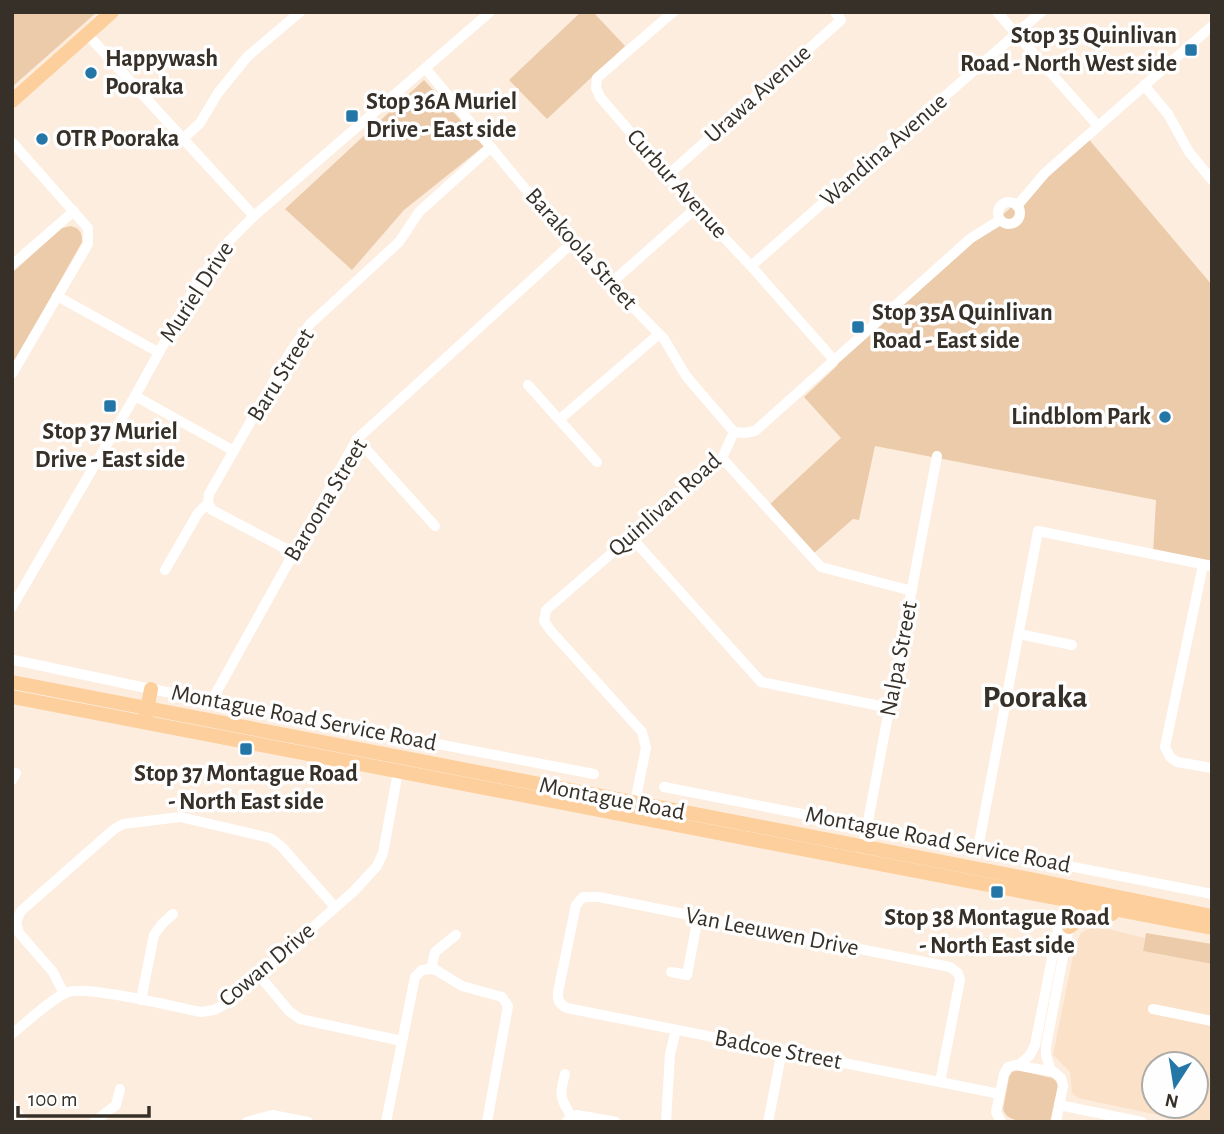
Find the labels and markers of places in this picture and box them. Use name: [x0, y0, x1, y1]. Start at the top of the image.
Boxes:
place label: Stop 35 Quinlivan Road - North West side: [960, 24, 1177, 76]
marker: Stop 35 Quinlivan Road - North West side: [1183, 42, 1199, 58]
place label: Happywash Pooraka: [105, 47, 218, 99]
marker: Happywash Pooraka: [83, 65, 99, 81]
place label: Stop 36A Muriel Drive - East side: [366, 90, 517, 142]
marker: Stop 36A Muriel Drive - East side: [344, 108, 360, 124]
place label: OTR Pooraka: [56, 127, 179, 151]
marker: OTR Pooraka: [34, 131, 50, 147]
place label: Stop 35A Quinlivan Road - East side: [872, 301, 1053, 353]
marker: Stop 35A Quinlivan Road - East side: [850, 319, 866, 335]
marker: Stop 37 Muriel Drive - East side: [102, 398, 118, 414]
place label: Lindblom Park: [1011, 405, 1151, 429]
marker: Lindblom Park: [1157, 409, 1173, 425]
place label: Stop 37 Muriel Drive - East side: [35, 420, 185, 472]
marker: Stop 37 Montague Road - North East side: [238, 741, 254, 757]
place label: Stop 37 Montague Road - North East side: [134, 762, 358, 814]
marker: Stop 38 Montague Road - North East side: [989, 884, 1005, 900]
place label: Stop 38 Montague Road - North East side: [884, 906, 1110, 958]

